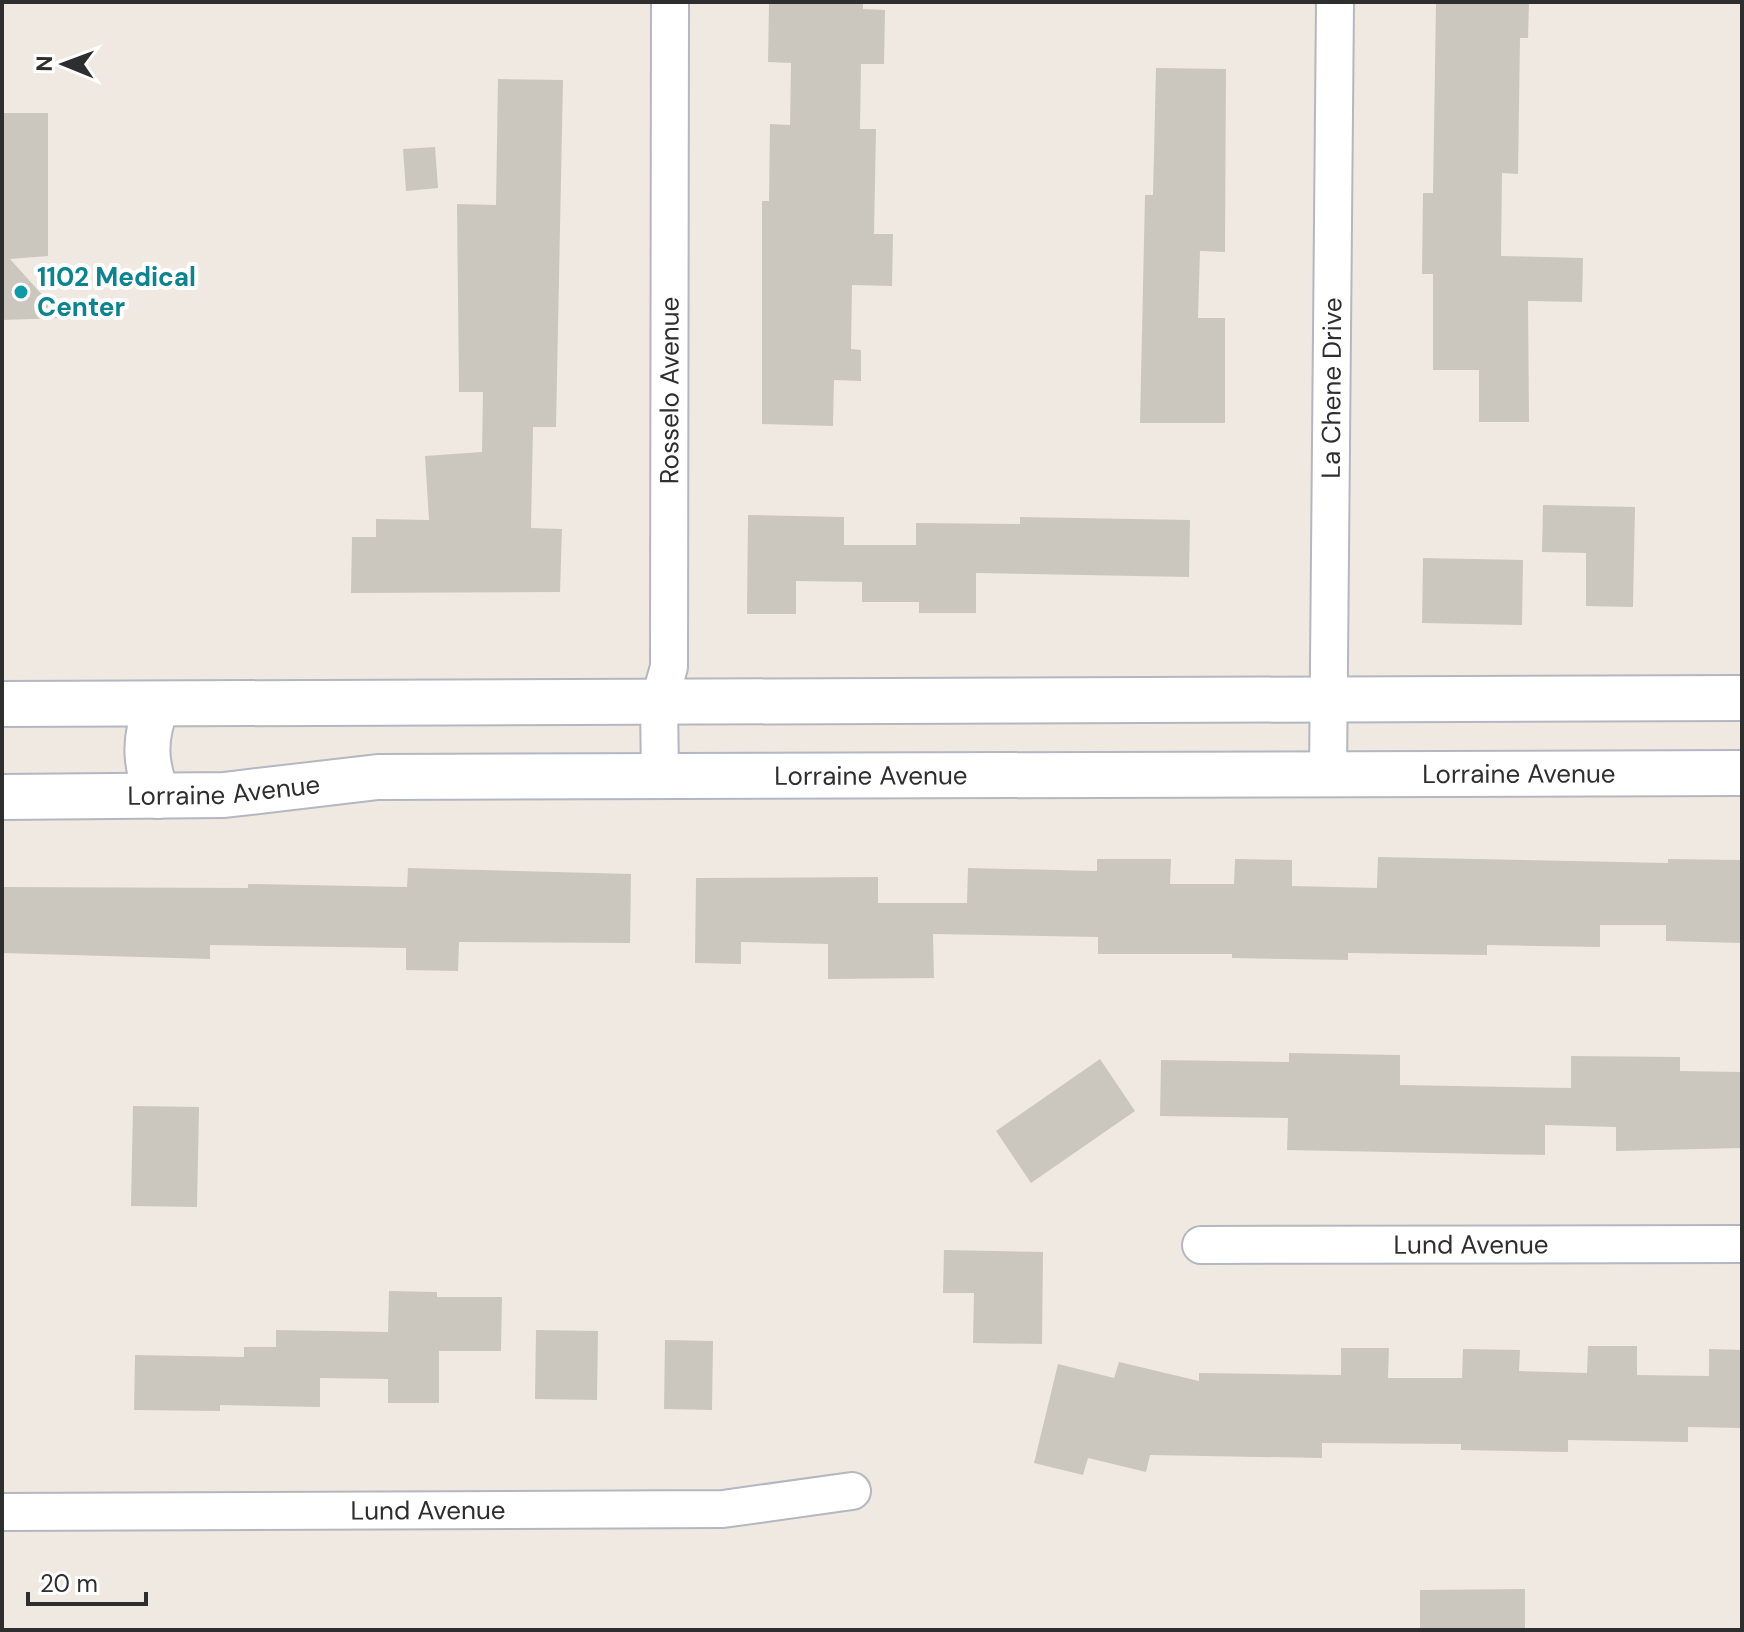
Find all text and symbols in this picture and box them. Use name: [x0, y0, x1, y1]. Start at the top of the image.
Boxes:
north arrow: [24, 24, 104, 104]
text: N: [30, 55, 59, 72]
place label: 1102 Medical Center: [37, 260, 196, 324]
marker: 1102 Medical Center: [12, 283, 30, 301]
street label: Rosselo Avenue: [652, 297, 687, 484]
street label: La Chene Drive: [1314, 297, 1349, 479]
street label: Lorraine Avenue: [1422, 756, 1616, 791]
street label: Lorraine Avenue: [774, 758, 968, 793]
street label: Lorraine Avenue: [127, 767, 322, 813]
street label: Lund Avenue: [1393, 1227, 1549, 1262]
street label: Lund Avenue: [350, 1493, 506, 1528]
scale bar: [28, 1556, 146, 1606]
text: 20 m: [40, 1568, 98, 1599]

